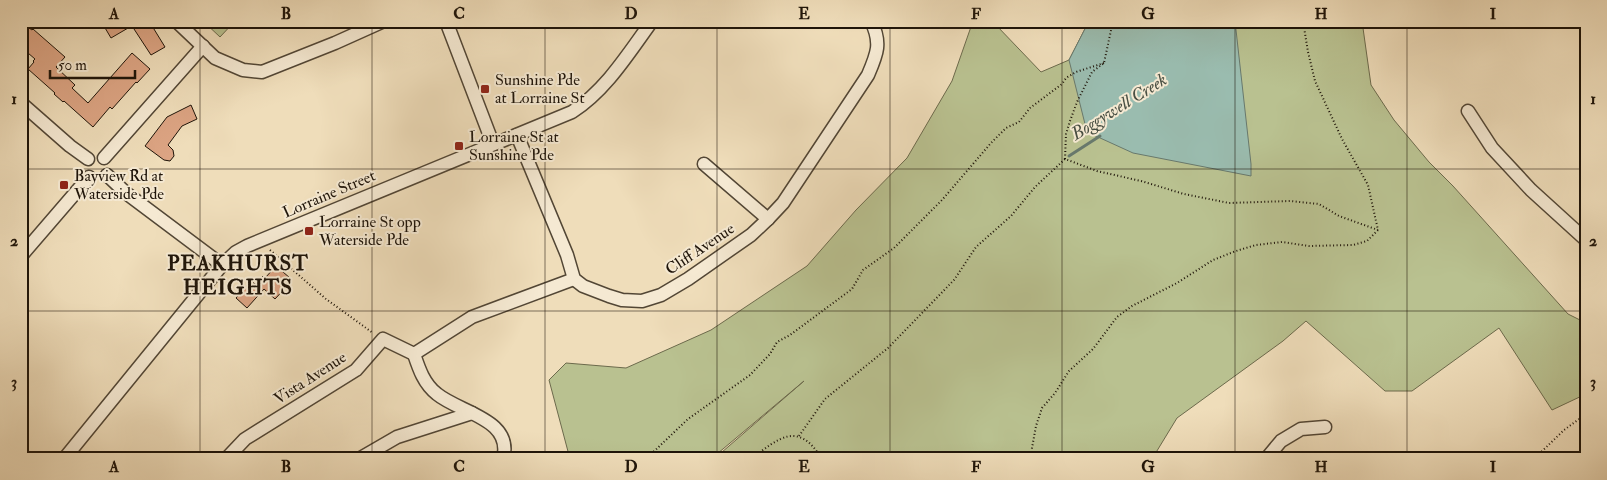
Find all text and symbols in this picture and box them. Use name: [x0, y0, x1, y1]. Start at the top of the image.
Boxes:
text: A: [108, 4, 120, 24]
text: B: [281, 4, 291, 24]
text: C: [453, 4, 465, 24]
text: D: [624, 4, 638, 24]
text: E: [798, 4, 810, 24]
text: F: [971, 4, 981, 24]
text: G: [1141, 4, 1155, 24]
text: H: [1314, 4, 1328, 24]
text: I: [1490, 4, 1497, 24]
scale bar: [50, 48, 135, 80]
text: 50 m: [58, 56, 87, 75]
water label: Boggywell Creek: [1066, 68, 1171, 146]
place label: Sunshine Pde at Lorraine St: [495, 70, 585, 108]
marker: Sunshine Pde at Lorraine St: [479, 83, 491, 95]
text: 1: [11, 89, 17, 109]
text: 1: [1590, 89, 1596, 109]
place label: Lorraine St at Sunshine Pde: [469, 127, 559, 165]
marker: Lorraine St at Sunshine Pde: [453, 140, 465, 152]
street label: Lorraine Street: [280, 165, 378, 223]
place label: Bayview Rd at Waterside Pde: [73, 166, 164, 204]
marker: Bayview Rd at Waterside Pde: [58, 179, 70, 191]
place label: Lorraine St opp Waterside Pde: [318, 212, 421, 250]
street label: Cliff Avenue: [662, 218, 739, 279]
marker: Lorraine St opp Waterside Pde: [303, 225, 315, 237]
text: 2: [10, 231, 18, 251]
text: 2: [1589, 231, 1597, 251]
district label: PEAKHURST HEIGHTS: [167, 250, 309, 301]
street label: Vista Avenue: [270, 347, 350, 409]
text: 3: [11, 372, 17, 392]
text: 3: [1590, 372, 1596, 392]
text: A: [108, 457, 120, 477]
text: B: [281, 457, 291, 477]
text: C: [453, 457, 465, 477]
text: D: [624, 457, 638, 477]
text: E: [798, 457, 810, 477]
text: F: [971, 457, 981, 477]
text: G: [1141, 457, 1155, 477]
text: H: [1314, 457, 1328, 477]
text: I: [1490, 457, 1497, 477]

